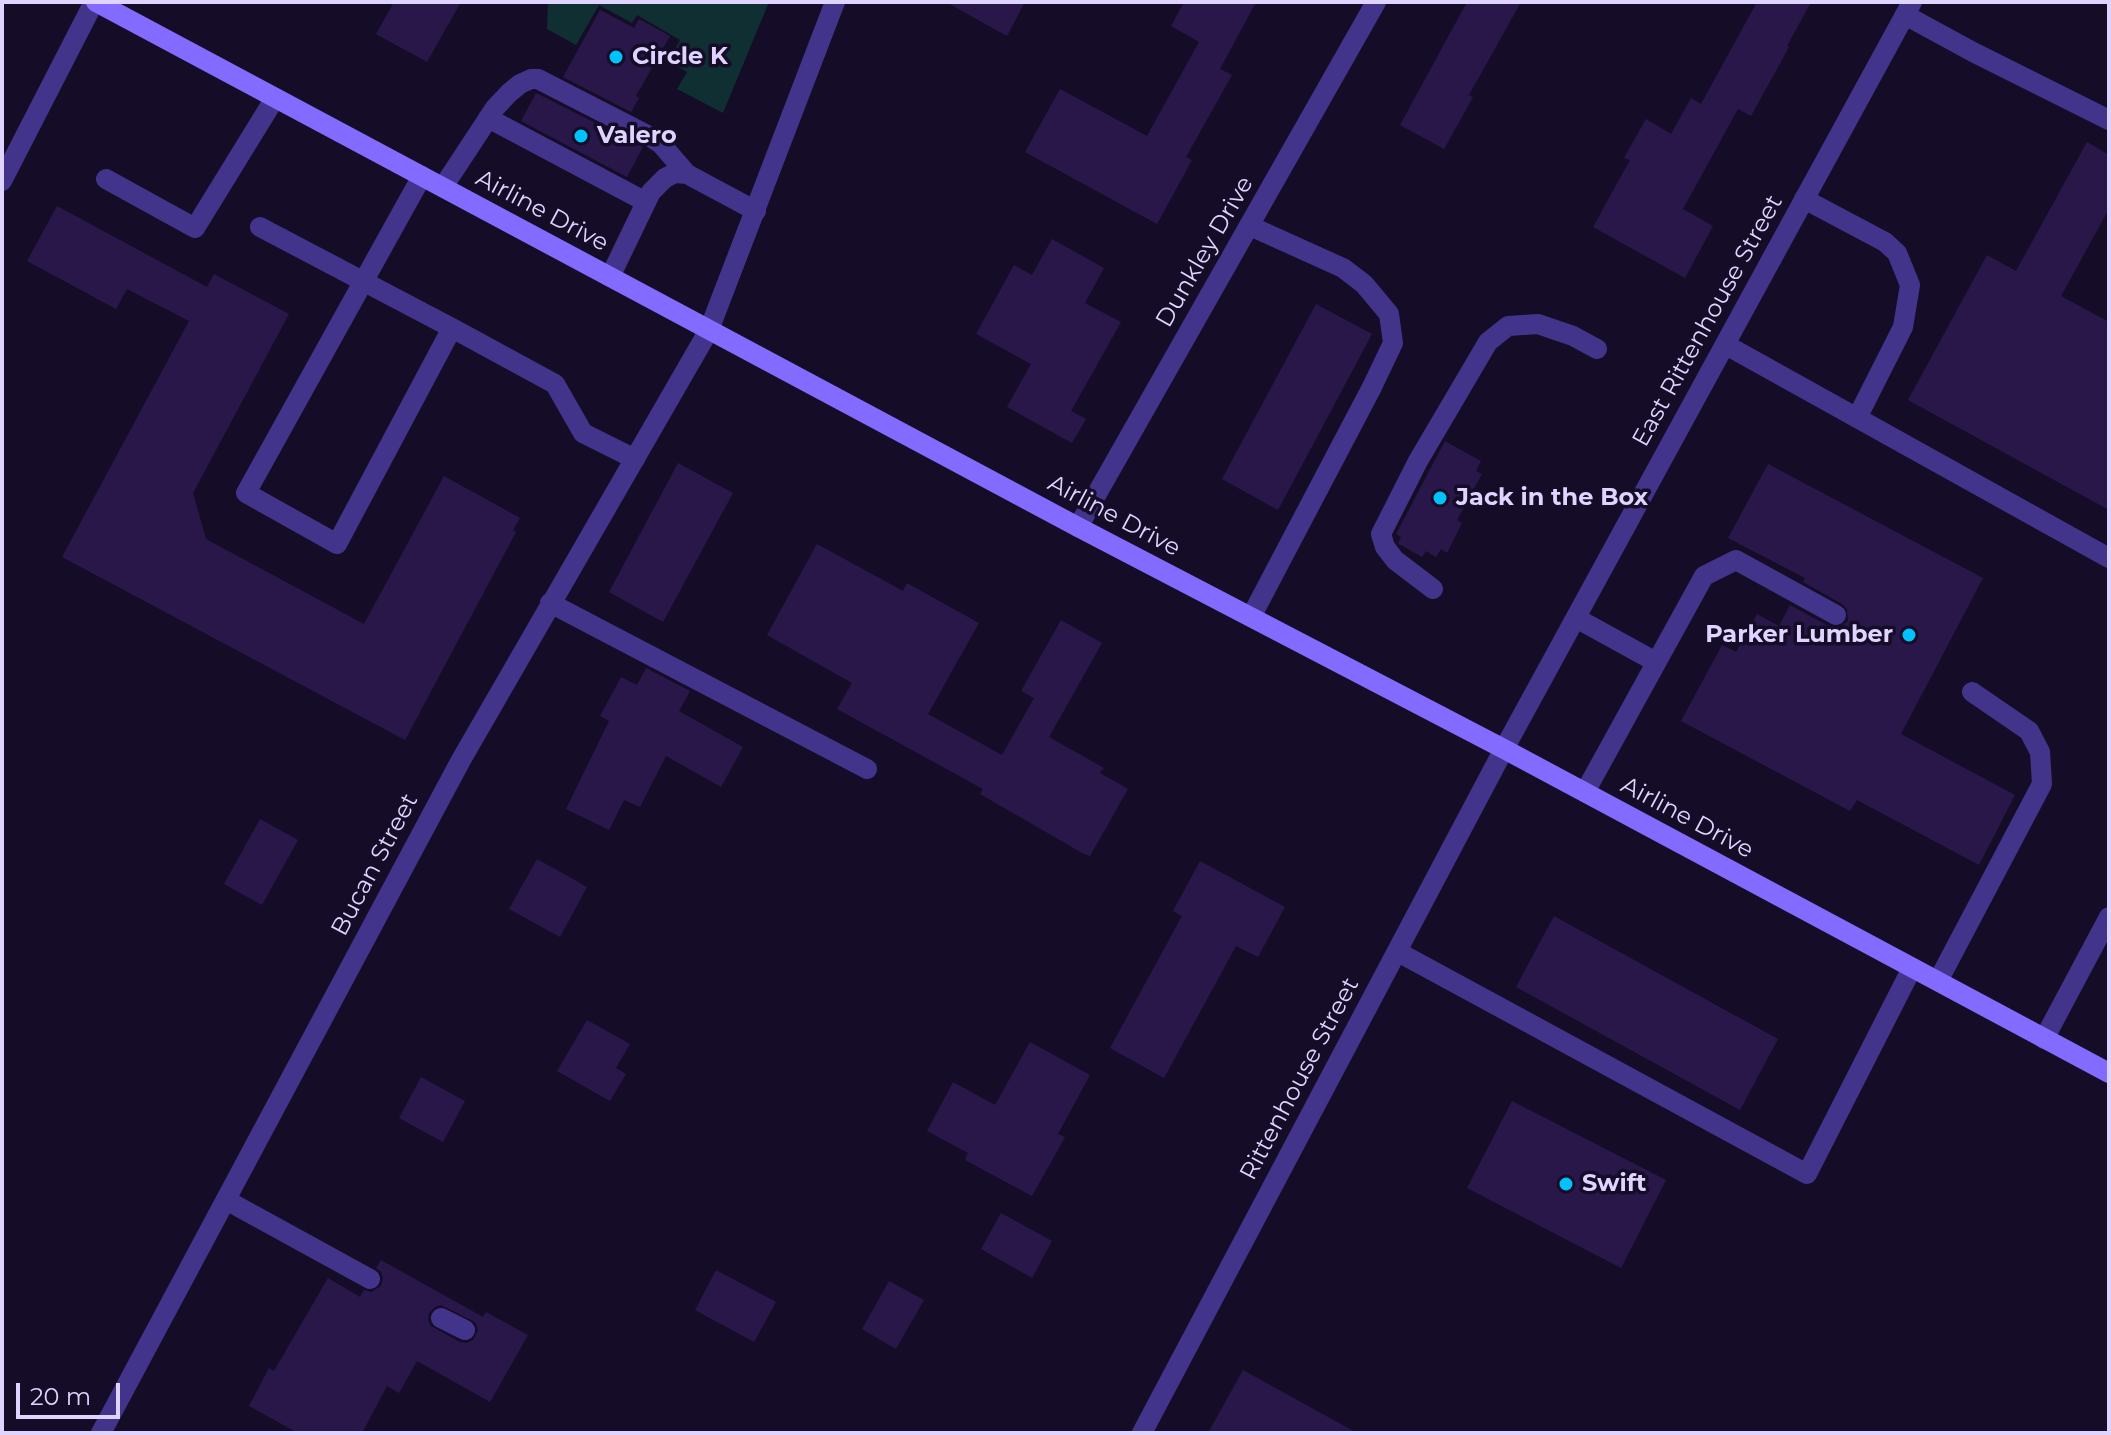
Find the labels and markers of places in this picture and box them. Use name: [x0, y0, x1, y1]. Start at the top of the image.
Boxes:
place label: Circle K: [632, 43, 728, 71]
marker: Circle K: [607, 48, 625, 66]
place label: Valero: [597, 122, 677, 150]
marker: Valero: [572, 127, 590, 145]
place label: Jack in the Box: [1456, 484, 1648, 512]
marker: Jack in the Box: [1431, 489, 1449, 507]
place label: Parker Lumber: [1705, 621, 1893, 649]
marker: Parker Lumber: [1900, 626, 1918, 644]
place label: Swift: [1582, 1170, 1647, 1198]
marker: Swift: [1557, 1175, 1575, 1193]

